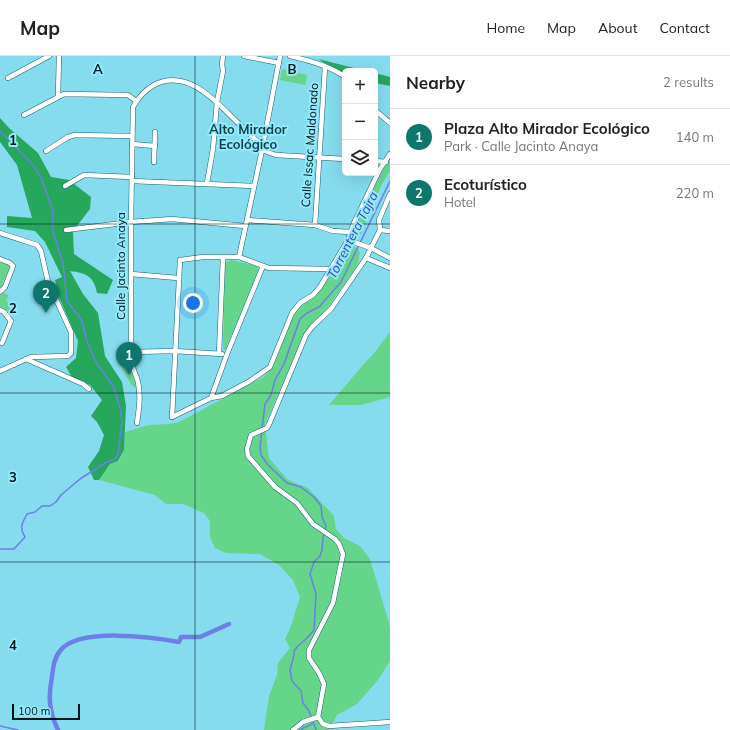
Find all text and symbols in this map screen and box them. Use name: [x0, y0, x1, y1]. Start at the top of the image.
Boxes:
text: Map: [20, 16, 60, 40]
text: Home: [486, 19, 525, 37]
text: Map: [547, 19, 576, 37]
text: About: [598, 19, 638, 37]
text: Contact: [660, 19, 710, 37]
text: A: [93, 61, 103, 77]
text: B: [288, 61, 297, 77]
map controls: [342, 68, 378, 176]
button: +: [342, 68, 378, 104]
text: Nearby: [406, 72, 465, 93]
text: 2 results: [663, 74, 714, 90]
street label: Calle Issac Maldonado: [298, 82, 321, 208]
button: −: [342, 104, 378, 140]
text: Plaza Alto Mirador Ecológico: [444, 119, 650, 138]
district label: Alto Mirador Ecológico: [209, 121, 288, 152]
text: 1: [415, 129, 423, 145]
text: 140 m: [676, 129, 714, 145]
text: 1: [9, 132, 17, 148]
text: Park · Calle Jacinto Anaya: [444, 138, 598, 154]
button: layers: [342, 140, 378, 176]
text: Ecoturístico: [444, 175, 527, 194]
text: 2: [415, 185, 423, 201]
text: 220 m: [676, 185, 714, 201]
water label: Torrentera Tajra: [323, 188, 381, 281]
text: Hotel: [444, 194, 476, 210]
street label: Calle Jacinto Anaya: [113, 212, 128, 320]
pin: 2: [33, 280, 59, 313]
your location: [183, 293, 203, 313]
text: 2: [9, 300, 17, 316]
pin: 1: [116, 342, 142, 375]
text: 3: [9, 469, 17, 485]
text: 4: [9, 637, 17, 653]
scale bar: [12, 702, 80, 721]
text: 100 m: [18, 704, 50, 718]

